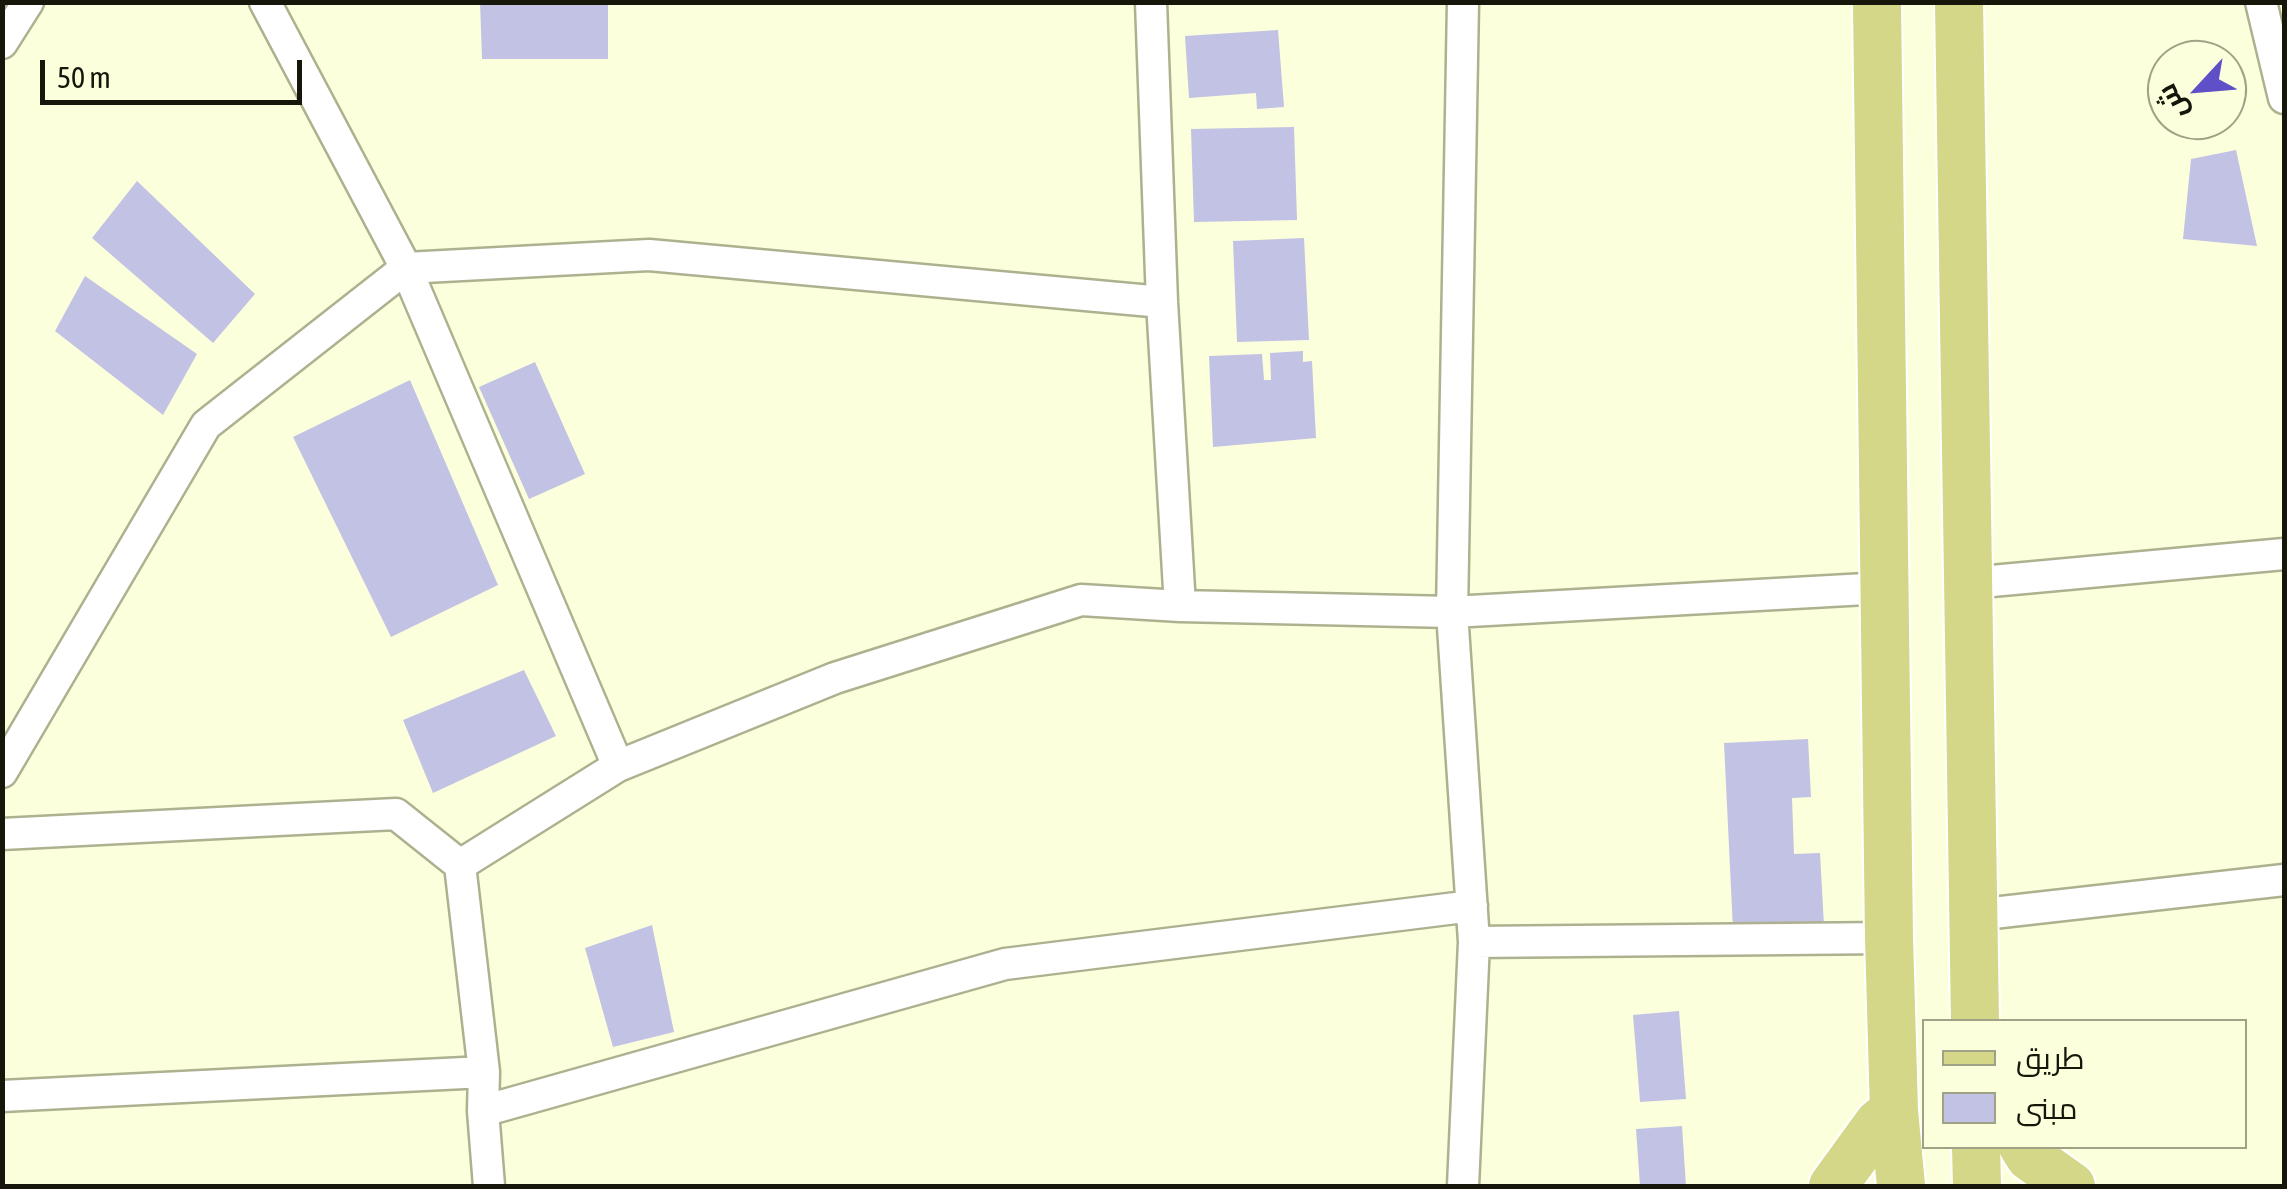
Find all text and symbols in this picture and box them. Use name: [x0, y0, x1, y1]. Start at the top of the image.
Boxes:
scale bar: [45, 40, 308, 102]
north arrow: [2147, 40, 2247, 140]
text: 50 m: [57, 60, 111, 94]
text: ش: [2150, 79, 2194, 125]
legend: [1922, 1019, 2247, 1149]
text: طريق: [2016, 1041, 2085, 1075]
text: مبنى: [2016, 1091, 2077, 1125]

